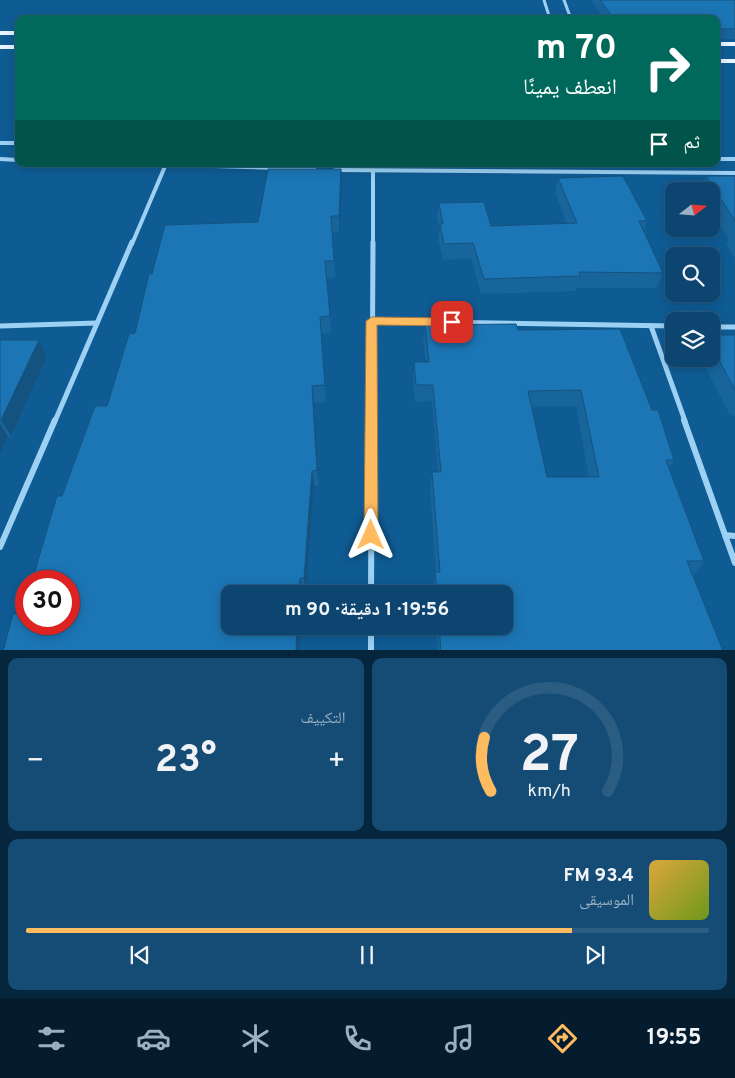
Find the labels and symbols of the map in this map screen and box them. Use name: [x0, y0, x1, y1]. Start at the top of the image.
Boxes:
north arrow: [665, 182, 720, 238]
pin: [431, 301, 473, 343]
position arrow: [344, 508, 396, 560]
speed limit sign: 30: [15, 570, 80, 635]

